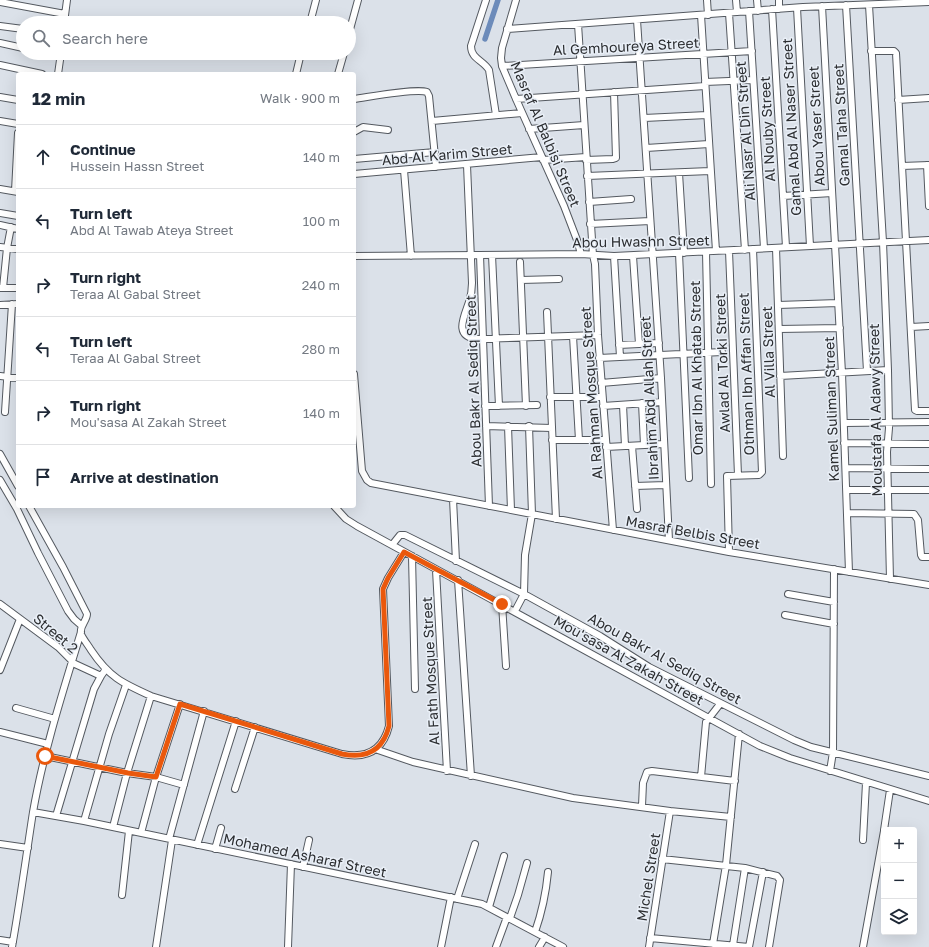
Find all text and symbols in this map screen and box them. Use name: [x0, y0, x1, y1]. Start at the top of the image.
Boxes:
search box: [16, 16, 356, 60]
icon: search: [30, 27, 52, 49]
text: Search here: [62, 29, 148, 47]
street label: Al Gemhoureya Street: [552, 34, 700, 58]
street label: Gamal Abd Al Naser Street: [778, 38, 804, 216]
street label: Masraf Al Balbisi Street: [508, 59, 584, 209]
street label: Ali Nasr Al Din Street: [732, 61, 758, 201]
street label: Gamal Taha Street: [829, 63, 853, 187]
street label: Abou Yaser Street: [804, 66, 828, 186]
street label: Al Nouby Street: [756, 76, 778, 182]
text: 12 min: [32, 88, 85, 109]
text: Walk · 900 m: [260, 90, 340, 106]
text: Continue: [70, 140, 136, 158]
street label: Abd Al Karim Street: [381, 140, 513, 168]
icon: ahead: [32, 146, 54, 168]
text: 140 m: [303, 149, 340, 165]
text: Hussein Hassn Street: [70, 158, 205, 174]
text: Turn left: [70, 204, 132, 222]
icon: left: [32, 210, 54, 232]
text: 100 m: [303, 213, 340, 229]
text: Abd Al Tawab Ateya Street: [70, 222, 233, 238]
street label: Abou Hwashn Street: [572, 231, 710, 251]
text: Turn right: [70, 268, 141, 286]
icon: right: [32, 274, 54, 296]
text: 240 m: [302, 277, 340, 293]
street label: Omar Ibn Al Khatab Street: [686, 280, 706, 456]
text: Teraa Al Gabal Street: [70, 286, 201, 302]
street label: Othman Ibn Affan Street: [735, 292, 757, 456]
street label: Awlad Al Torki Street: [711, 293, 733, 433]
street label: Abou Bakr Al Sediq Street: [461, 294, 485, 468]
street label: Al Rahman Mosque Street: [576, 306, 606, 480]
street label: Al Villa Street: [758, 306, 778, 398]
street label: Ibrahim Abd Allah Street: [636, 316, 662, 480]
street label: Moustafa Al Adawy Street: [865, 323, 885, 497]
text: Turn left: [70, 332, 132, 350]
street label: Kamel Suliman Street: [820, 336, 842, 482]
icon: left: [32, 338, 54, 360]
text: 280 m: [302, 341, 340, 357]
text: Teraa Al Gabal Street: [70, 350, 201, 366]
text: Turn right: [70, 396, 141, 414]
icon: right: [32, 402, 54, 424]
text: 140 m: [303, 405, 340, 421]
text: Mou'sasa Al Zakah Street: [70, 414, 227, 430]
icon: arrive: [32, 466, 54, 488]
text: Arrive at destination: [70, 468, 219, 486]
street label: Masraf Belbis Street: [625, 512, 761, 552]
route end: [493, 595, 511, 613]
street label: Al Fath Mosque Street: [418, 596, 442, 746]
street label: Street 2: [30, 609, 82, 657]
street label: Abou Bakr Al Sediq Street: [585, 609, 745, 707]
street label: Mou'sasa Al Zakah Street: [551, 612, 707, 708]
route start: [36, 747, 54, 765]
map controls: [881, 827, 917, 935]
button: +: [881, 827, 917, 863]
street label: Mohamed Asharaf Street: [222, 829, 388, 881]
street label: Michel Street: [633, 831, 663, 923]
button: −: [881, 863, 917, 899]
button: layers: [881, 899, 917, 935]

